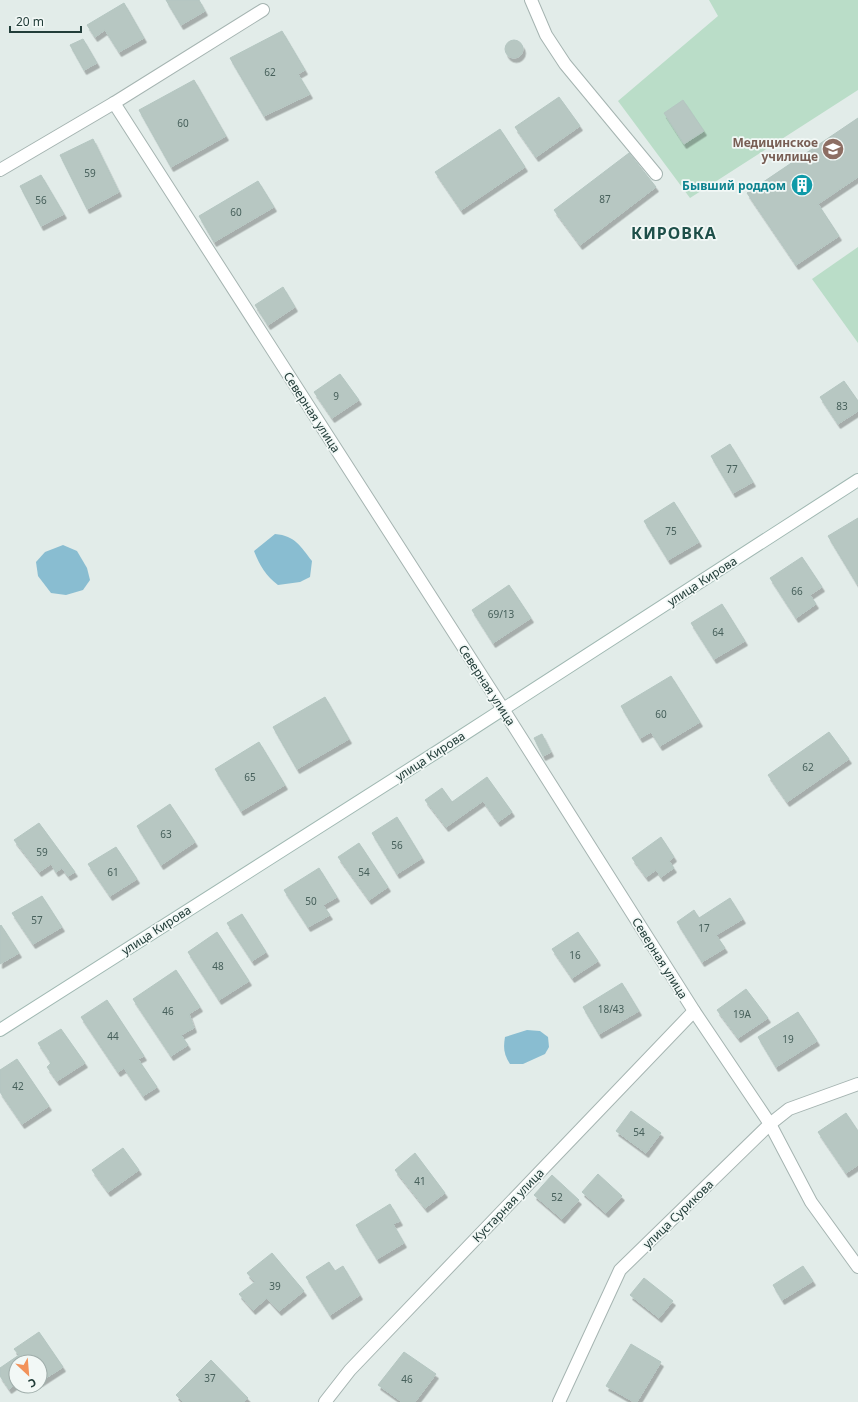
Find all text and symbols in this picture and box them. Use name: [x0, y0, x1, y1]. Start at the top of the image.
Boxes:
scale bar: [10, 8, 81, 34]
text: 20 m: [16, 13, 44, 30]
house number: 62: [264, 65, 276, 79]
house number: 60: [177, 116, 189, 130]
place label: Медицинское училище: [732, 134, 818, 165]
school or university icon: Медицинское училище: [820, 136, 846, 162]
house number: 59: [84, 166, 96, 180]
building icon: Бывший роддом: [789, 172, 815, 198]
place label: Бывший роддом: [682, 177, 786, 194]
house number: 87: [599, 192, 611, 206]
house number: 56: [35, 193, 47, 207]
house number: 60: [230, 205, 242, 219]
district label: КИРОВКА: [631, 222, 717, 244]
street label: Северная улица: [280, 368, 344, 456]
house number: 9: [333, 389, 339, 403]
house number: 83: [836, 399, 848, 413]
house number: 77: [726, 462, 738, 476]
house number: 75: [665, 524, 677, 538]
street label: улица Кирова: [664, 552, 740, 610]
house number: 66: [791, 584, 803, 598]
house number: 69/13: [488, 607, 515, 621]
house number: 64: [712, 625, 724, 639]
street label: Северная улица: [455, 641, 519, 729]
house number: 60: [655, 707, 667, 721]
street label: улица Кирова: [392, 727, 468, 785]
house number: 62: [802, 760, 814, 774]
house number: 65: [244, 770, 256, 784]
house number: 63: [160, 827, 172, 841]
house number: 56: [391, 838, 403, 852]
house number: 59: [36, 845, 48, 859]
house number: 61: [107, 865, 119, 879]
house number: 54: [358, 865, 370, 879]
house number: 50: [305, 894, 317, 908]
street label: улица Кирова: [118, 901, 194, 959]
house number: 57: [31, 913, 43, 927]
street label: Северная улица: [628, 914, 692, 1002]
house number: 17: [698, 921, 710, 935]
house number: 16: [569, 948, 581, 962]
house number: 48: [212, 959, 224, 973]
house number: 18/43: [598, 1002, 625, 1016]
house number: 46: [162, 1004, 174, 1018]
house number: 19А: [733, 1007, 752, 1021]
house number: 44: [107, 1029, 119, 1043]
house number: 19: [782, 1032, 794, 1046]
house number: 42: [12, 1079, 24, 1093]
house number: 54: [633, 1125, 645, 1139]
street label: Кустарная улица: [468, 1164, 548, 1246]
house number: 41: [414, 1174, 426, 1188]
street label: улица Сурикова: [639, 1176, 717, 1252]
house number: 52: [551, 1190, 563, 1204]
house number: 39: [269, 1279, 281, 1293]
north arrow: [8, 1354, 48, 1394]
house number: 37: [204, 1371, 216, 1385]
house number: 46: [401, 1372, 413, 1386]
text: С: [26, 1375, 39, 1392]

